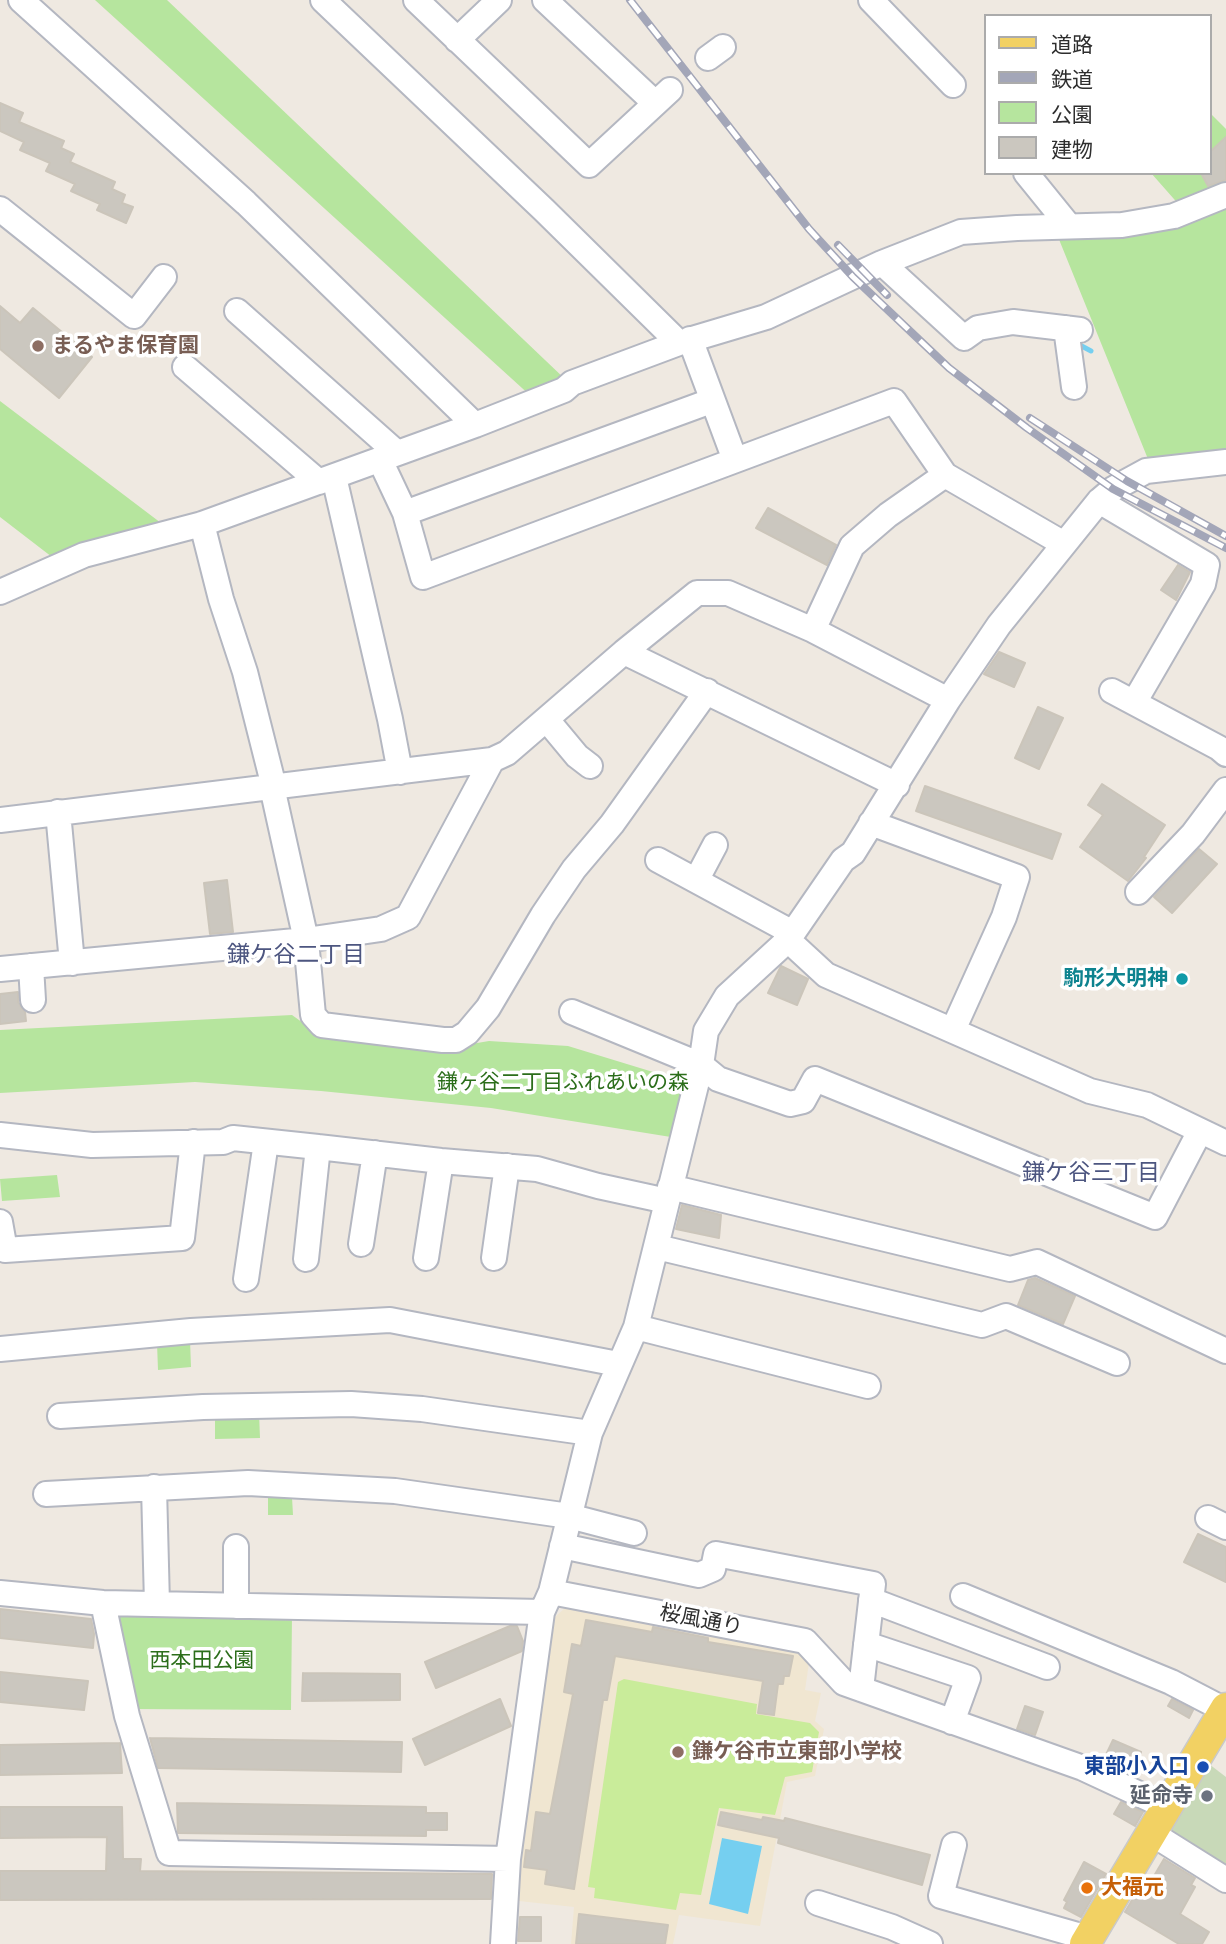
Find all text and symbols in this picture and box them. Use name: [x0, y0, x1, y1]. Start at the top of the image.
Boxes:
legend: [984, 14, 1212, 175]
text: 道路: [1051, 33, 1093, 58]
text: 鉄道: [1051, 68, 1093, 93]
text: 公園: [1051, 103, 1093, 128]
text: 建物: [1051, 138, 1093, 163]
place label: まるやま保育園: [52, 333, 199, 359]
marker: まるやま保育園: [30, 338, 46, 354]
district label: 鎌ケ谷二丁目: [227, 942, 365, 970]
place label: 駒形大明神: [1063, 966, 1168, 992]
marker: 駒形大明神: [1174, 971, 1190, 987]
park label: 鎌ヶ谷二丁目ふれあいの森: [437, 1070, 689, 1096]
district label: 鎌ケ谷三丁目: [1022, 1160, 1160, 1188]
street label: 桜風通り: [657, 1601, 745, 1641]
park label: 西本田公園: [150, 1648, 254, 1674]
place label: 鎌ケ谷市立東部小学校: [692, 1739, 902, 1765]
marker: 鎌ケ谷市立東部小学校: [670, 1744, 686, 1760]
place label: 東部小入口: [1084, 1754, 1189, 1780]
marker: 東部小入口: [1195, 1759, 1211, 1775]
place label: 延命寺: [1130, 1783, 1193, 1809]
marker: 延命寺: [1199, 1788, 1215, 1804]
place label: 大福元: [1101, 1875, 1164, 1901]
marker: 大福元: [1079, 1880, 1095, 1896]

